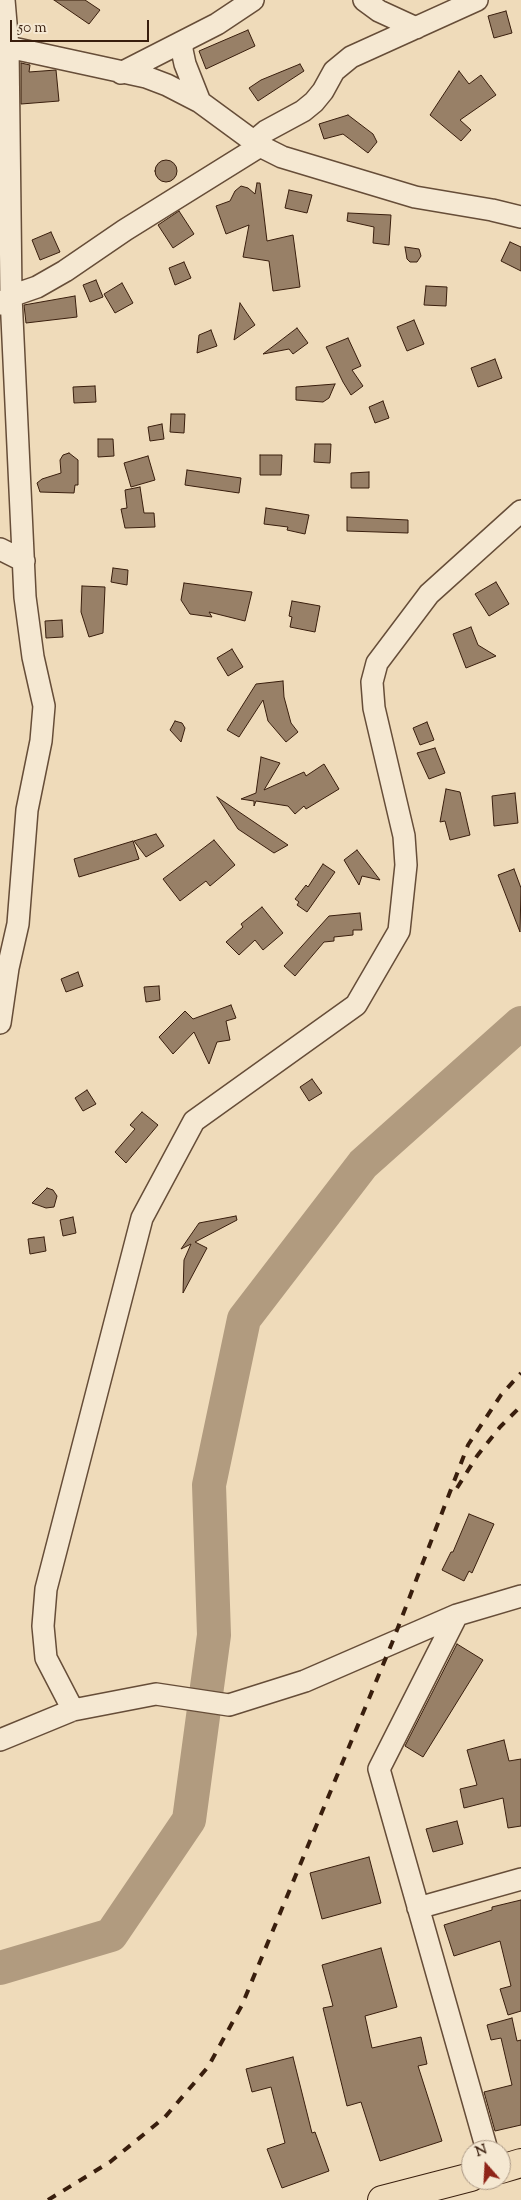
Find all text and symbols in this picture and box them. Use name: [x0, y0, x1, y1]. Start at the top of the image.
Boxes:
scale bar: [12, 10, 151, 42]
text: 50 m: [18, 18, 47, 39]
north arrow: [461, 2140, 511, 2190]
text: N: [473, 2140, 490, 2163]

